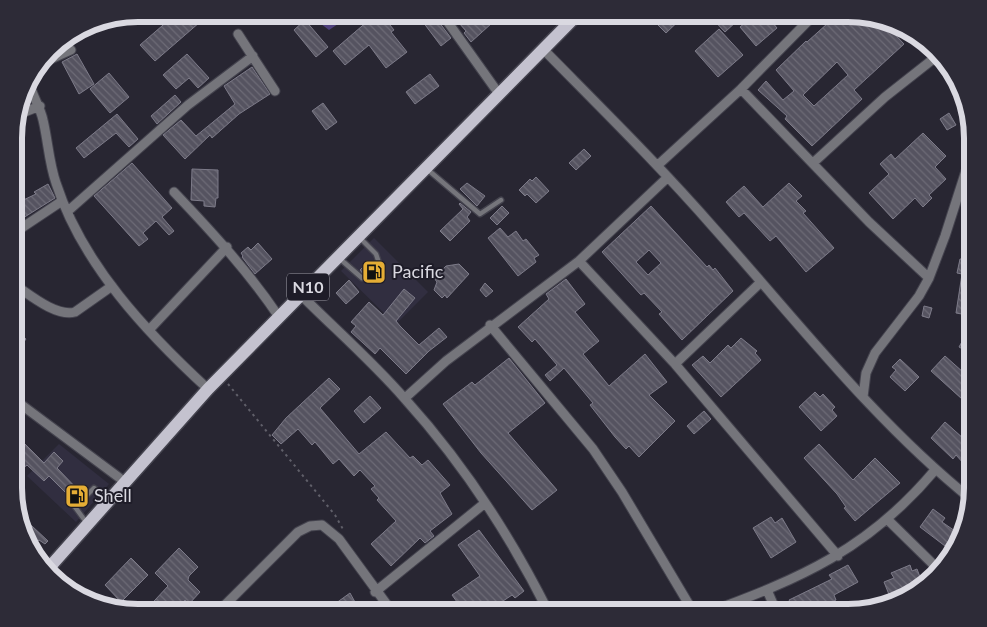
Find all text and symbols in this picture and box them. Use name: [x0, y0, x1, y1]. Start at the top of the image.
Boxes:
fuel station icon: Pacific: [361, 259, 387, 285]
place label: Pacific: [392, 260, 444, 282]
road number: N10: [287, 274, 329, 300]
fuel station icon: Shell: [64, 483, 90, 509]
place label: Shell: [94, 484, 132, 506]

